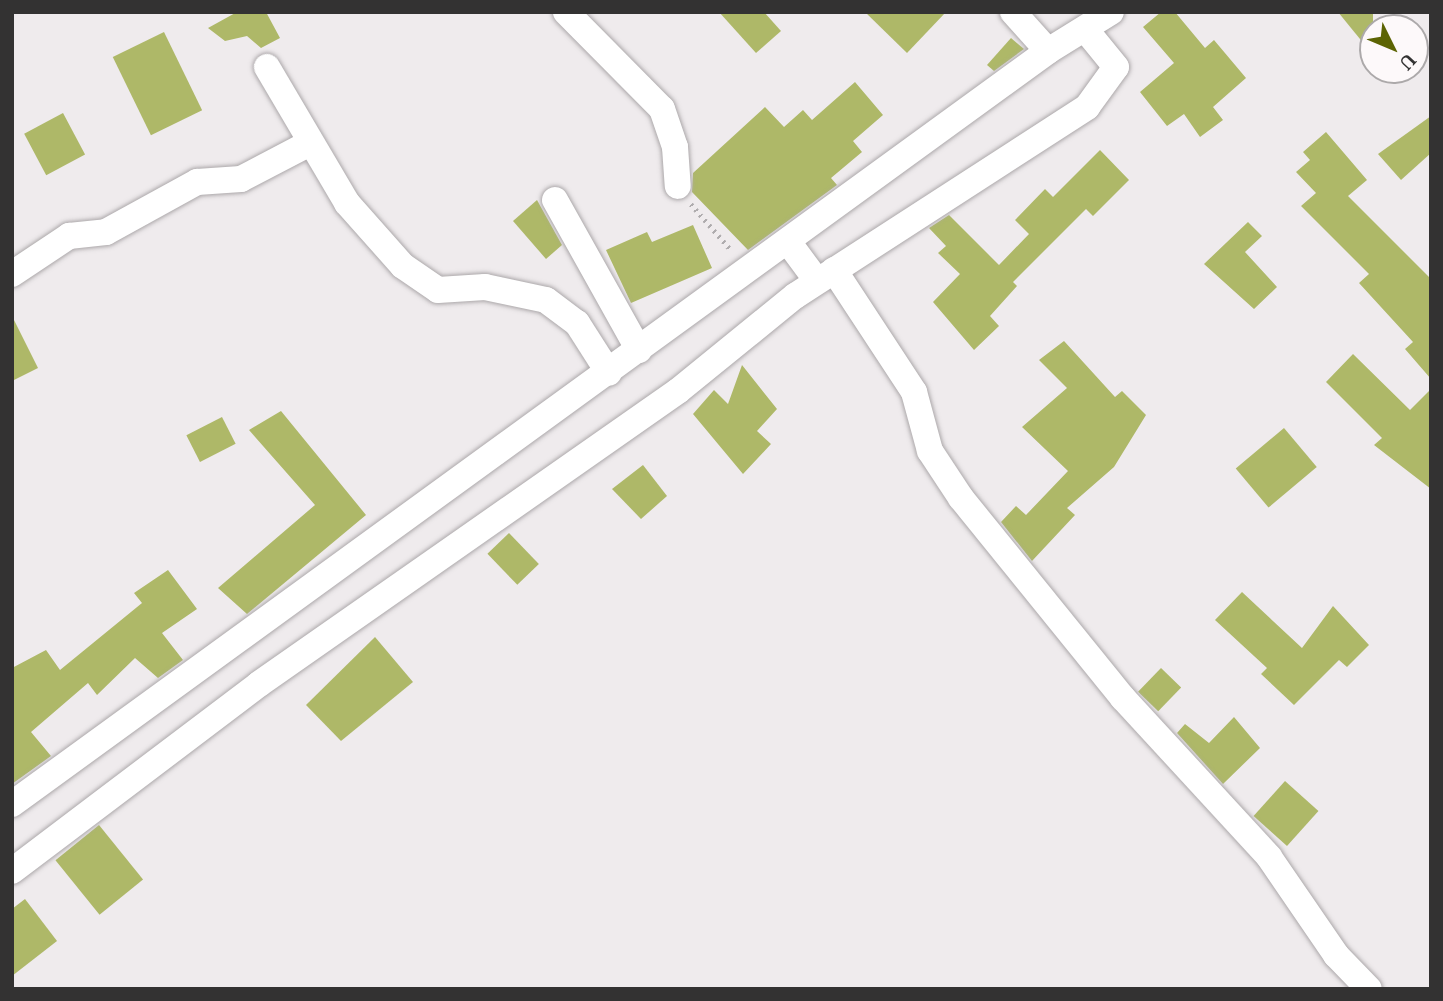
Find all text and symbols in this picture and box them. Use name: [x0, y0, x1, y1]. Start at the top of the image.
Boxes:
north arrow: [1359, 14, 1429, 84]
text: U: [1394, 49, 1422, 76]

